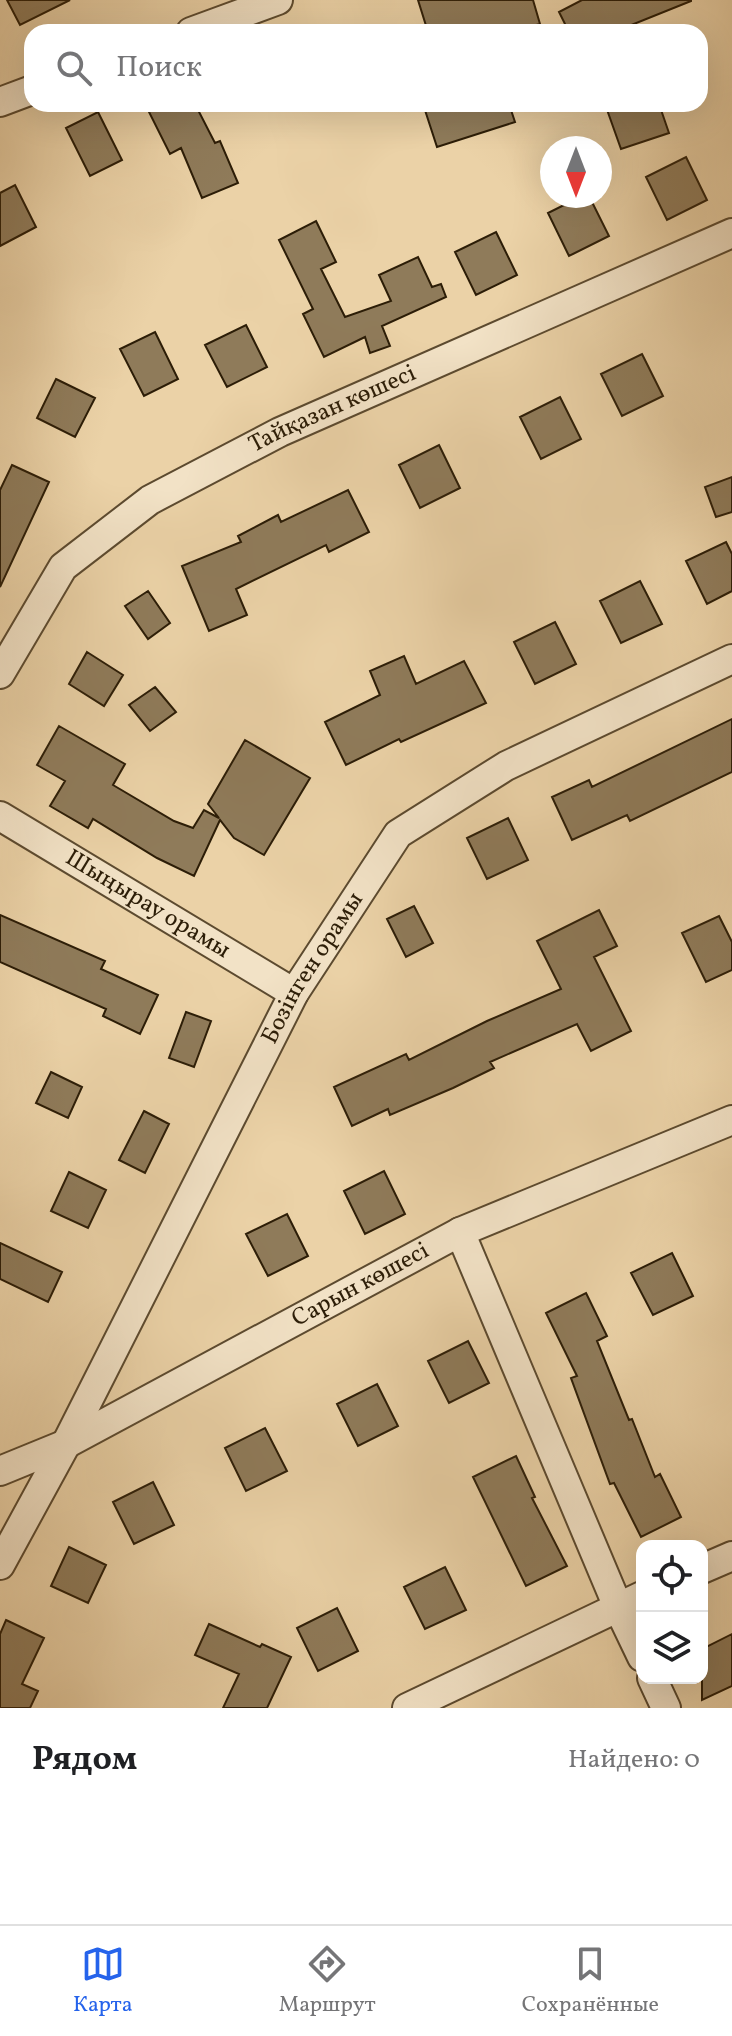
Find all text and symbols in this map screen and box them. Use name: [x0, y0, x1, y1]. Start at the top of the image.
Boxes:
search box: [24, 24, 708, 112]
icon: search: [52, 46, 96, 90]
text: Поиск: [116, 47, 202, 89]
north arrow: [540, 136, 612, 208]
street label: Тайқазан көшесі: [243, 357, 422, 462]
street label: Шыңырау орамы: [58, 842, 236, 968]
street label: Бозінген орамы: [254, 886, 372, 1050]
street label: Сарын көшесі: [286, 1235, 436, 1336]
map controls: [636, 1540, 708, 1684]
button: locate: [636, 1540, 708, 1612]
button: layers: [636, 1612, 708, 1684]
text: Рядом: [32, 1737, 137, 1784]
text: Найдено: 0: [568, 1742, 700, 1778]
tab: Карта: [73, 1942, 133, 2021]
tab: Маршрут: [279, 1942, 376, 2021]
tab: Сохранённые: [522, 1942, 659, 2021]

